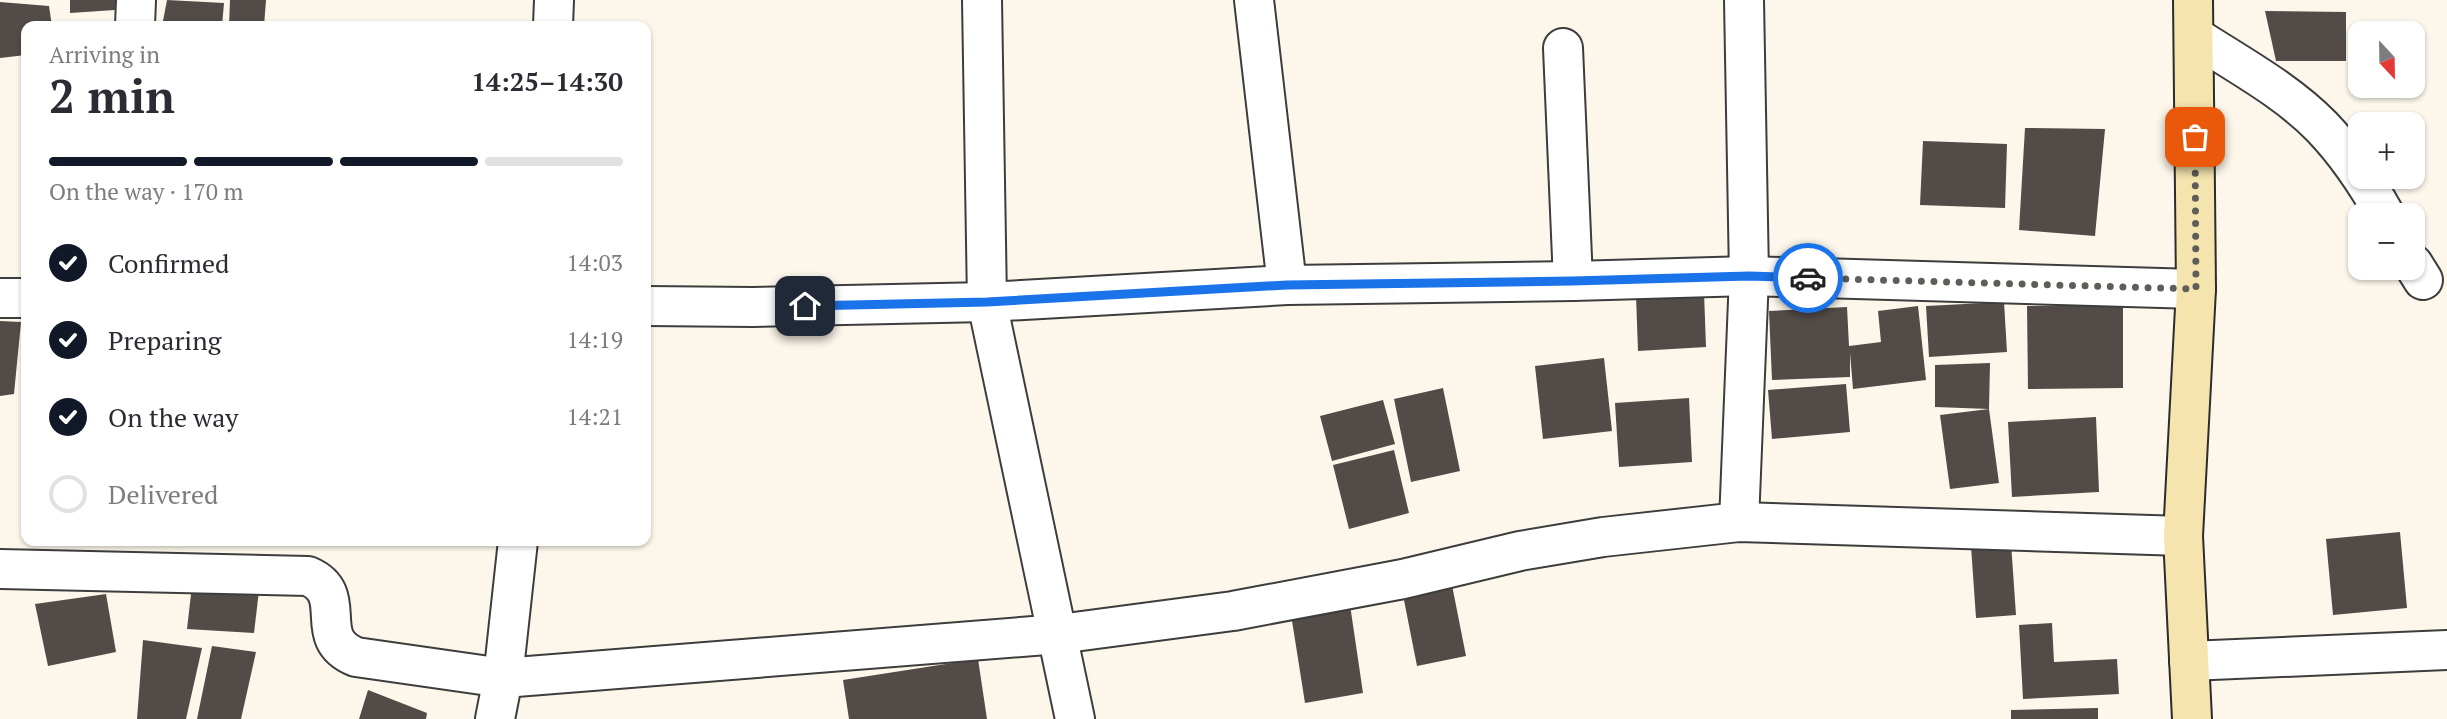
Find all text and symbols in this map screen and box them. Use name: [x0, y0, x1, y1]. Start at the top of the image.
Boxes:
north arrow: [2348, 21, 2426, 98]
map controls: [2348, 21, 2425, 280]
text: Arriving in: [49, 39, 160, 70]
text: 14:25–14:30: [471, 64, 623, 98]
text: 2 min: [49, 65, 175, 126]
pin: [2165, 107, 2225, 167]
button: +: [2348, 112, 2425, 189]
icon: bag: [2176, 118, 2214, 156]
text: On the way · 170 m: [49, 176, 243, 207]
button: −: [2348, 203, 2425, 280]
courier: [1773, 243, 1843, 313]
icon: check: [49, 244, 87, 282]
text: Confirmed: [108, 246, 229, 280]
text: 14:03: [566, 247, 623, 278]
icon: car: [1789, 259, 1827, 297]
pin: [775, 276, 835, 336]
icon: home: [786, 287, 824, 325]
icon: check: [49, 321, 87, 359]
text: Preparing: [108, 323, 221, 357]
text: 14:19: [566, 324, 623, 355]
icon: check: [49, 398, 87, 436]
text: On the way: [108, 400, 239, 434]
text: 14:21: [566, 401, 623, 432]
text: Delivered: [108, 477, 218, 511]

